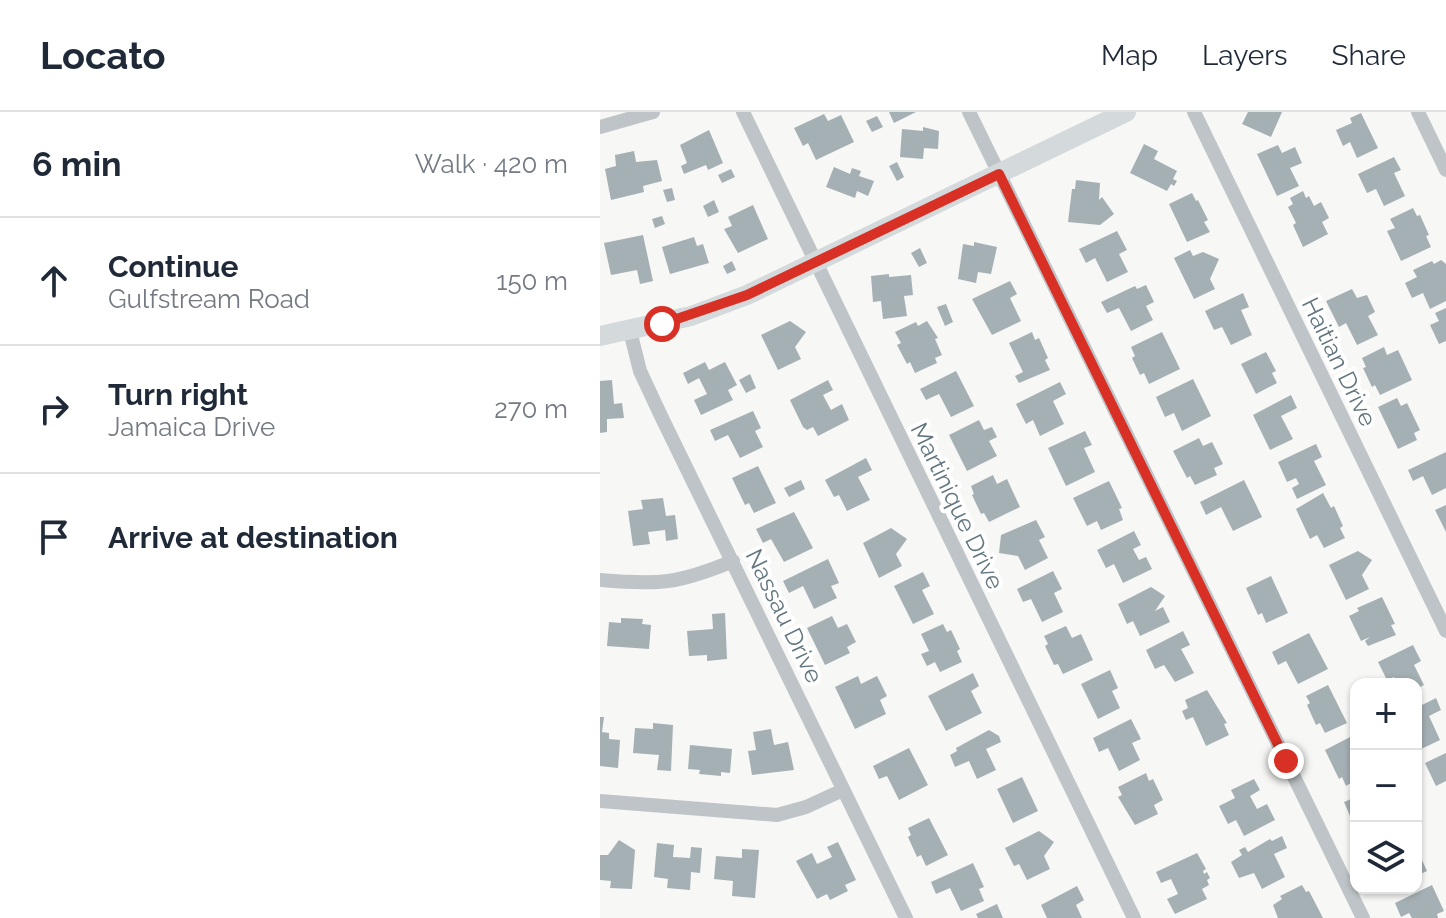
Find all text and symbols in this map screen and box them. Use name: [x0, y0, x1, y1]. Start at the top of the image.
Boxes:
text: Locato: [40, 33, 166, 78]
text: Map: [1101, 39, 1158, 72]
text: Layers: [1202, 39, 1288, 72]
text: Share: [1332, 39, 1406, 72]
text: 6 min: [32, 144, 122, 184]
text: Walk · 420 m: [415, 149, 568, 179]
text: Continue: [108, 249, 239, 284]
icon: ahead: [32, 259, 76, 303]
text: 150 m: [496, 266, 568, 296]
text: Gulfstream Road: [108, 284, 310, 314]
street label: Haitian Drive: [1296, 293, 1383, 431]
route start: [644, 306, 680, 342]
text: Turn right: [108, 377, 248, 412]
icon: right: [32, 387, 76, 431]
text: 270 m: [494, 394, 568, 424]
text: Jamaica Drive: [108, 412, 275, 442]
street label: Martinique Drive: [905, 418, 1010, 594]
icon: arrive: [32, 515, 76, 559]
text: Arrive at destination: [108, 520, 398, 555]
street label: Nassau Drive: [740, 544, 829, 687]
map controls: [1350, 678, 1422, 894]
button: +: [1350, 678, 1422, 750]
route end: [1268, 743, 1304, 779]
button: −: [1350, 750, 1422, 822]
button: layers: [1350, 822, 1422, 894]

